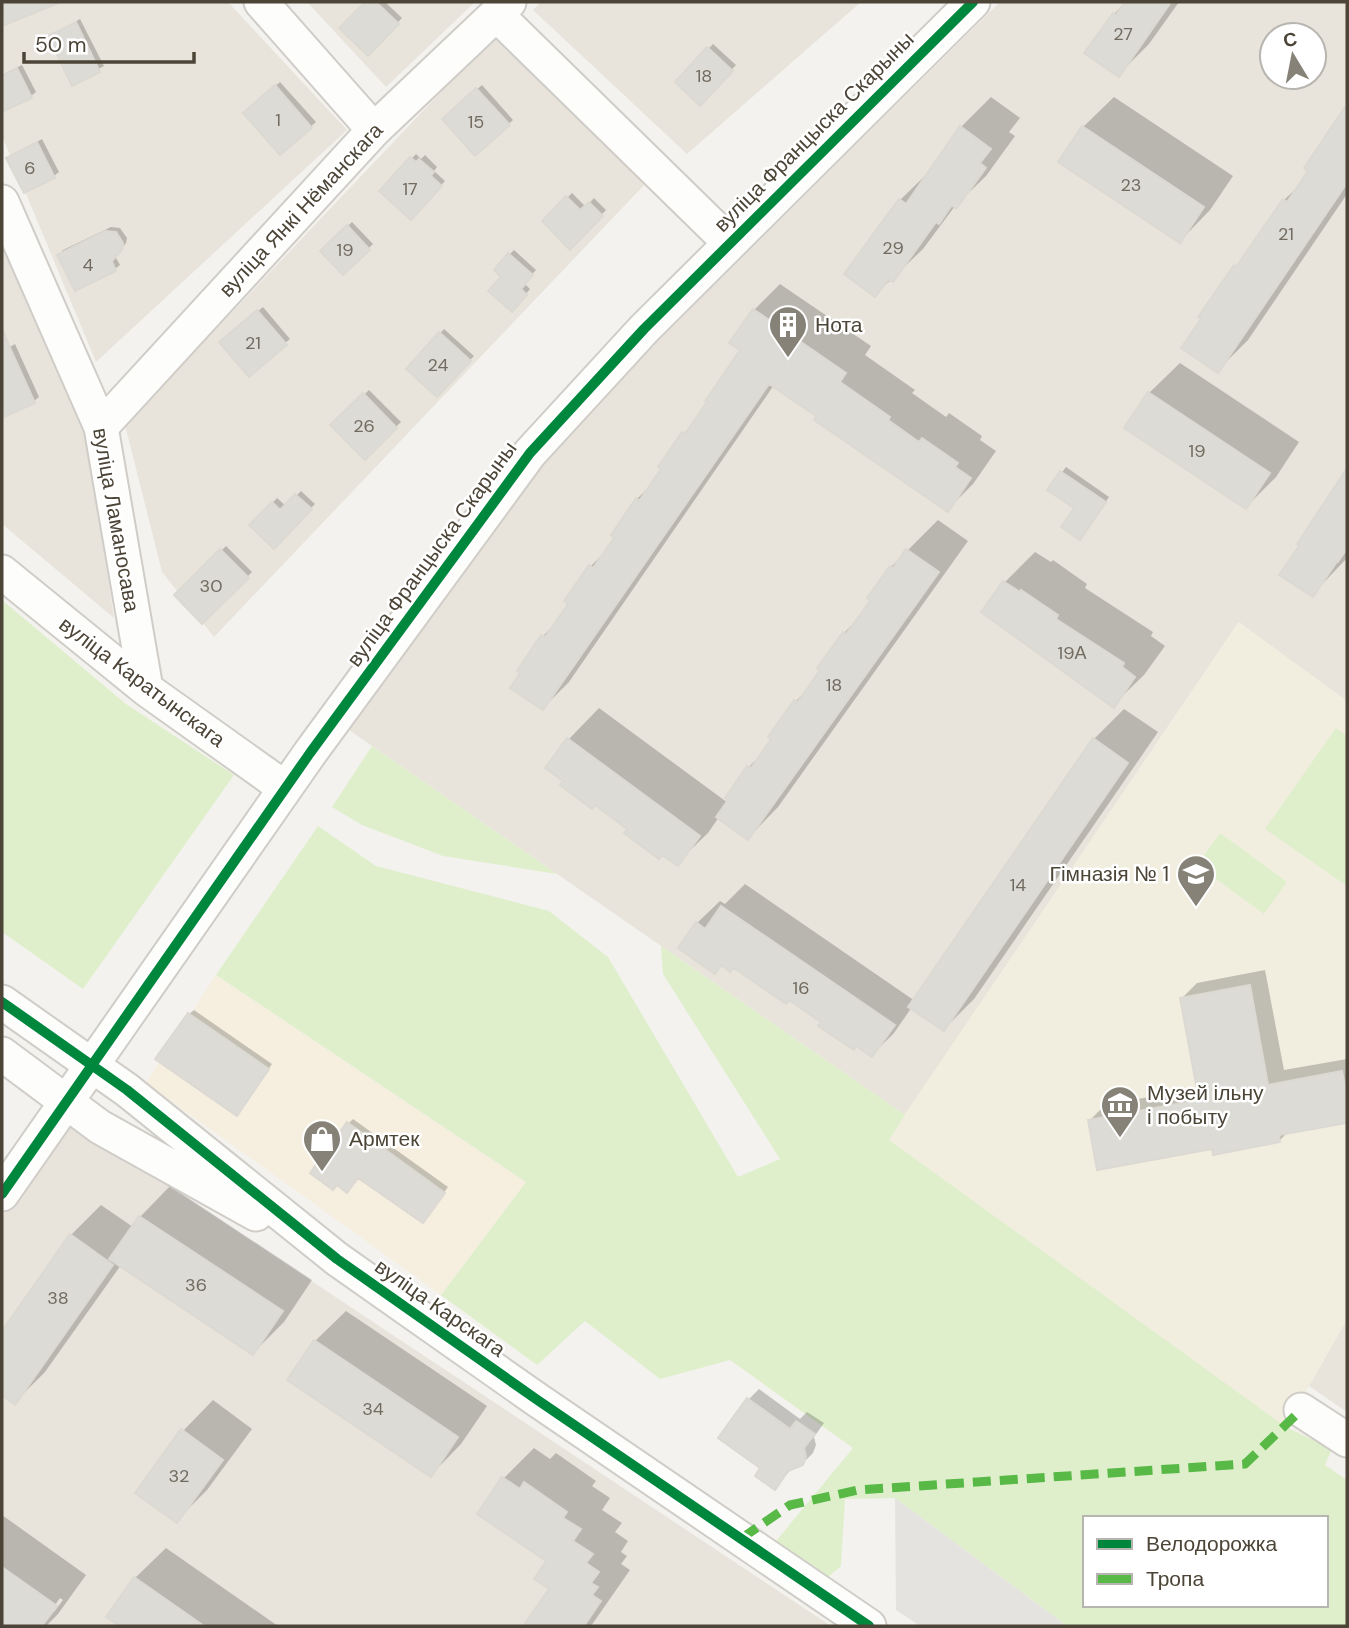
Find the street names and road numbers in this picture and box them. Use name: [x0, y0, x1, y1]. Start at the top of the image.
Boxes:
street label: вуліца Францыска Скарыны: [708, 26, 920, 238]
street label: вуліца Янкі Нёманскага: [213, 117, 389, 303]
street label: вуліца Ламаносава: [86, 426, 146, 615]
street label: вуліца Францыска Скарыны: [341, 436, 523, 672]
street label: вуліца Каратынскага: [53, 610, 231, 754]
street label: вуліца Карскага: [369, 1253, 511, 1364]

